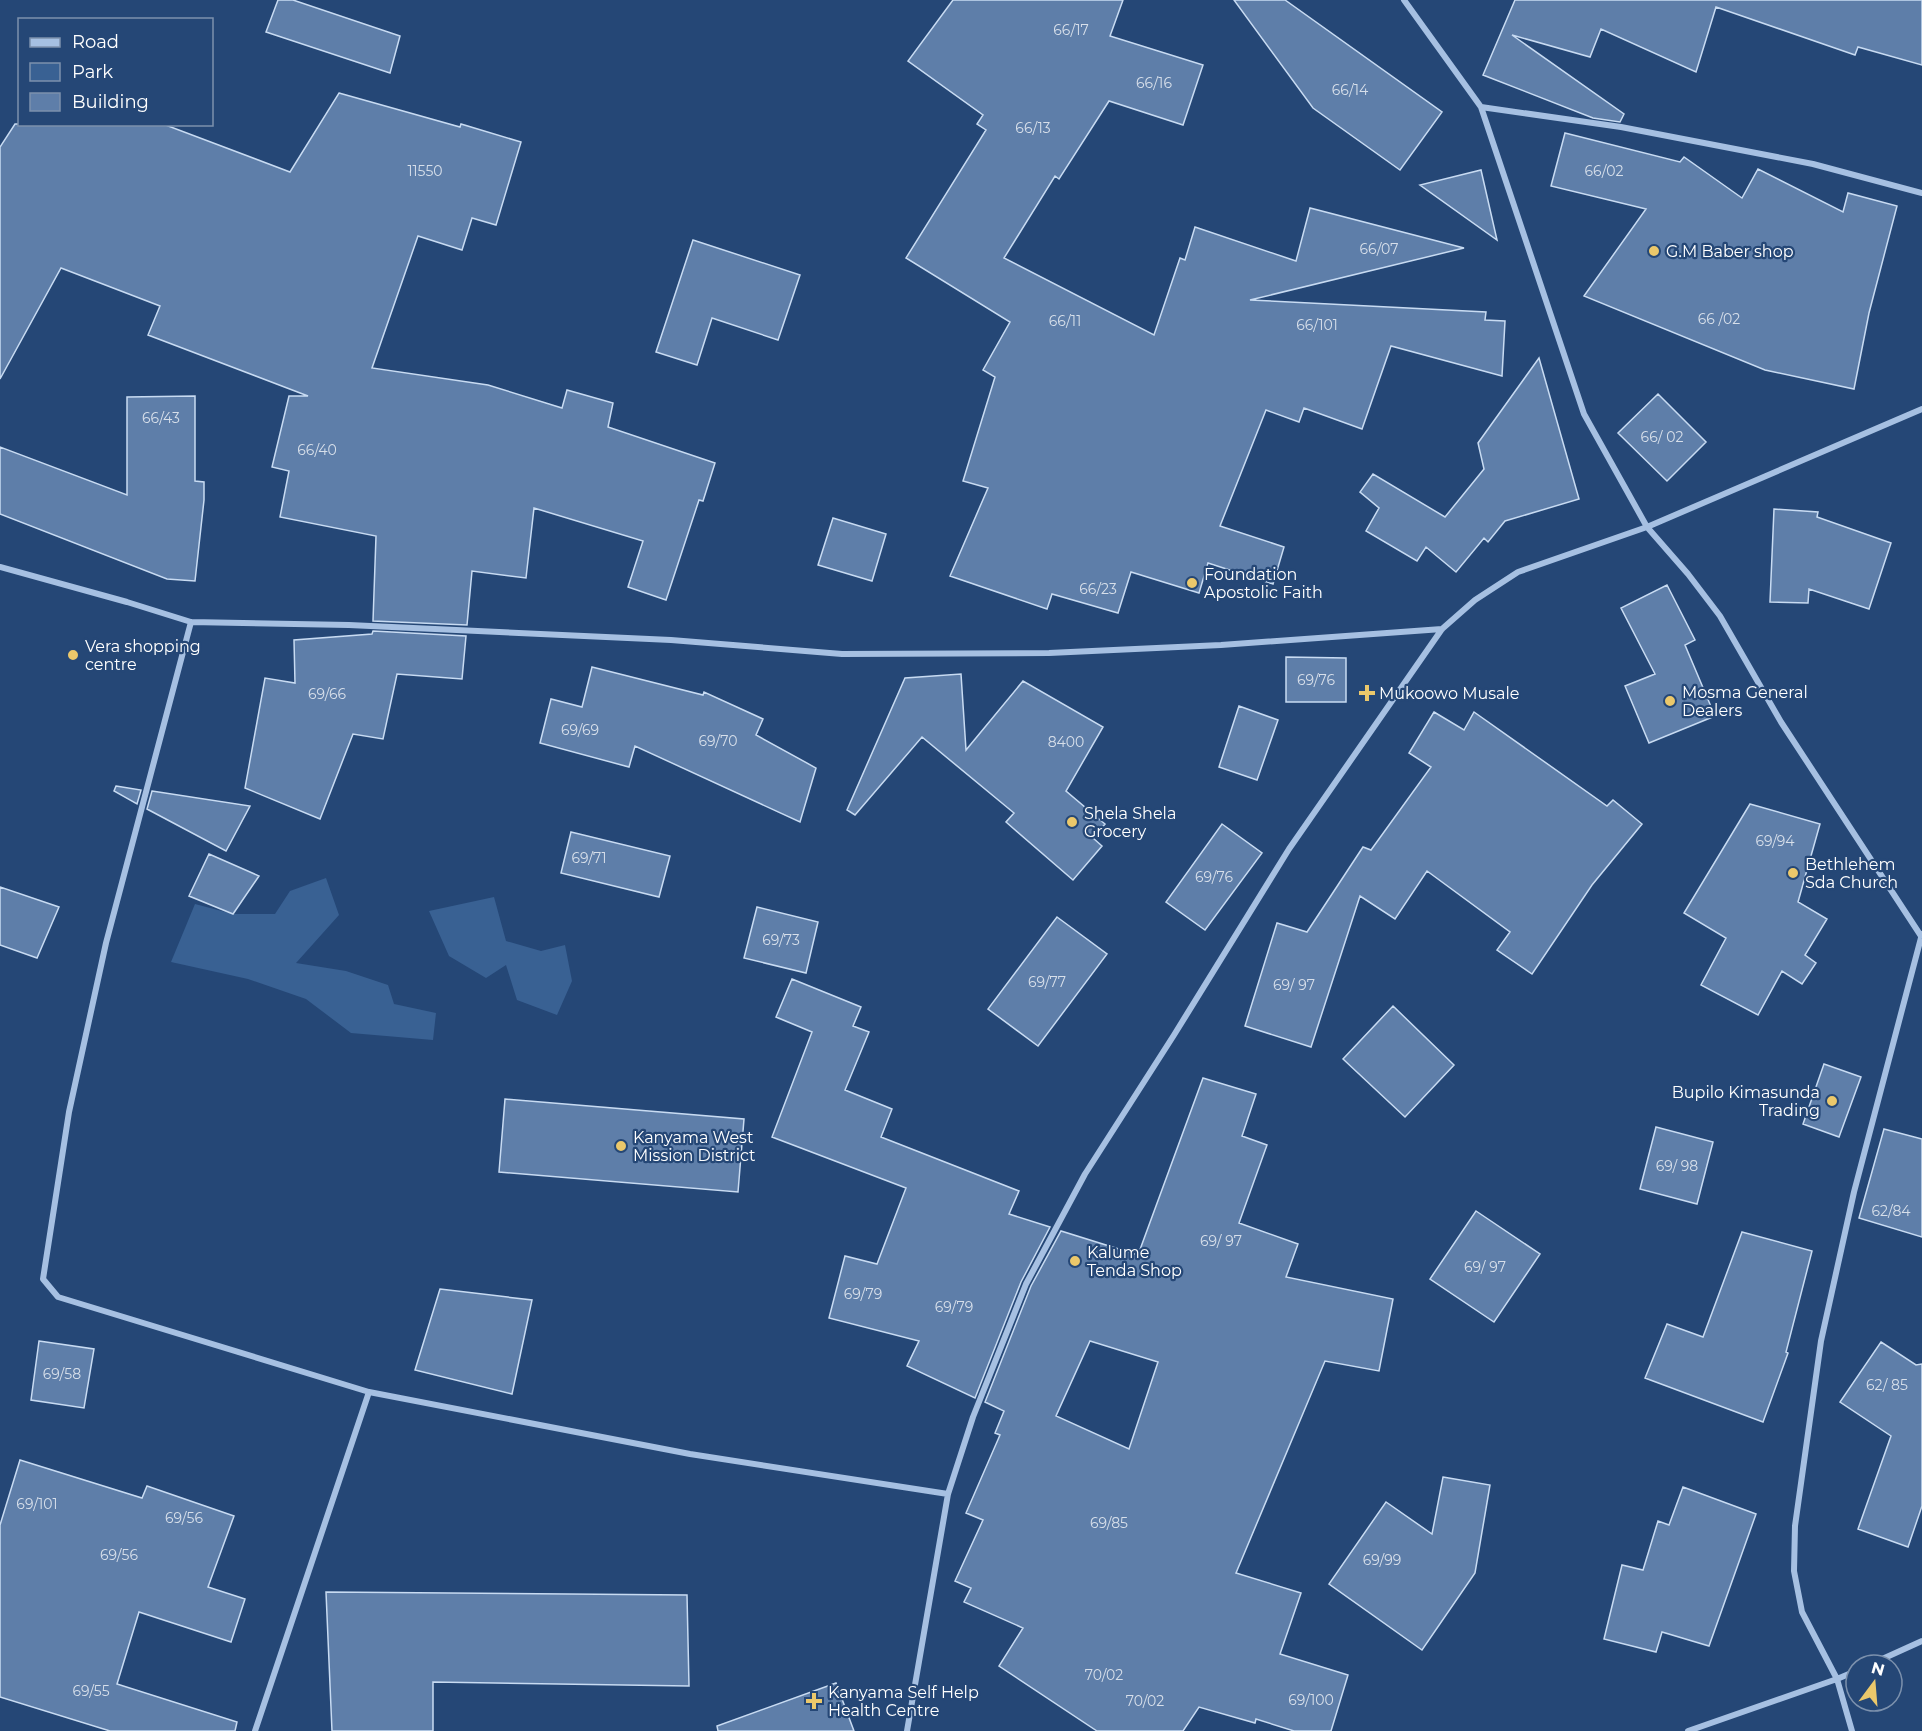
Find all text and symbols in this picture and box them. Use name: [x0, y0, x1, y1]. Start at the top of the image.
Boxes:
legend: [18, 18, 213, 126]
house number: 66/17: [1053, 21, 1089, 39]
text: Road: [72, 31, 119, 53]
text: Park: [72, 61, 113, 83]
house number: 66/16: [1136, 74, 1172, 92]
house number: 66/14: [1332, 81, 1369, 99]
text: Building: [72, 91, 149, 113]
house number: 66/13: [1015, 119, 1051, 137]
house number: 11550: [407, 162, 443, 180]
house number: 66/02: [1585, 162, 1623, 180]
house number: 66/07: [1359, 240, 1399, 258]
place label: G.M Baber shop: [1666, 242, 1794, 261]
marker: G.M Baber shop: [1647, 244, 1661, 258]
house number: 66 /02: [1698, 310, 1740, 328]
house number: 66/11: [1049, 312, 1081, 330]
house number: 66/101: [1296, 316, 1338, 334]
house number: 66/43: [142, 409, 180, 427]
house number: 66/ 02: [1641, 428, 1683, 446]
house number: 66/40: [297, 441, 337, 459]
place label: Foundation Apostolic Faith: [1204, 565, 1323, 602]
marker: Foundation Apostolic Faith: [1185, 576, 1199, 590]
house number: 66/23: [1079, 580, 1117, 598]
place label: Vera shopping centre: [85, 637, 201, 674]
marker: Vera shopping centre: [66, 648, 80, 662]
house number: 69/76: [1297, 671, 1336, 689]
place label: Mosma General Dealers: [1682, 683, 1808, 720]
place label: Mukoowo Musale: [1379, 684, 1519, 703]
house number: 69/66: [308, 685, 347, 703]
marker: Mukoowo Musale: [1360, 686, 1374, 700]
marker: Mosma General Dealers: [1663, 694, 1677, 708]
house number: 69/69: [561, 721, 599, 739]
house number: 69/70: [699, 732, 737, 750]
house number: 8400: [1048, 733, 1084, 751]
place label: Shela Shela Grocery: [1084, 804, 1176, 841]
marker: Shela Shela Grocery: [1065, 815, 1079, 829]
house number: 69/94: [1755, 832, 1795, 850]
house number: 69/71: [571, 849, 607, 867]
place label: Bethlehem Sda Church: [1805, 855, 1898, 892]
marker: Bethlehem Sda Church: [1786, 866, 1800, 880]
house number: 69/76: [1195, 868, 1234, 886]
house number: 69/73: [762, 931, 800, 949]
house number: 69/77: [1028, 973, 1066, 991]
house number: 69/ 97: [1273, 976, 1315, 994]
place label: Bupilo Kimasunda Trading: [1672, 1083, 1820, 1120]
marker: Bupilo Kimasunda Trading: [1825, 1094, 1839, 1108]
place label: Kanyama West Mission District: [633, 1128, 756, 1165]
marker: Kanyama West Mission District: [614, 1139, 628, 1153]
house number: 69/ 98: [1656, 1157, 1698, 1175]
house number: 62/84: [1871, 1202, 1911, 1220]
house number: 69/ 97: [1200, 1232, 1242, 1250]
place label: Kalume Tenda Shop: [1087, 1243, 1182, 1280]
marker: Kalume Tenda Shop: [1068, 1254, 1082, 1268]
house number: 69/ 97: [1464, 1258, 1506, 1276]
house number: 69/79: [844, 1285, 882, 1303]
house number: 69/79: [935, 1298, 973, 1316]
house number: 69/58: [43, 1365, 81, 1383]
house number: 62/ 85: [1866, 1376, 1908, 1394]
house number: 69/101: [16, 1495, 58, 1513]
house number: 69/56: [165, 1509, 203, 1527]
house number: 69/85: [1090, 1514, 1128, 1532]
house number: 69/56: [100, 1546, 138, 1564]
house number: 69/99: [1363, 1551, 1401, 1569]
north arrow: [1844, 1653, 1904, 1713]
text: N: [1869, 1658, 1887, 1680]
house number: 70/02: [1085, 1666, 1123, 1684]
house number: 69/55: [72, 1682, 110, 1700]
place label: Kanyama Self Help Health Centre: [828, 1683, 979, 1720]
house number: 69/100: [1288, 1691, 1334, 1709]
marker: Kanyama Self Help Health Centre: [805, 1692, 823, 1710]
house number: 70/02: [1126, 1692, 1164, 1710]

